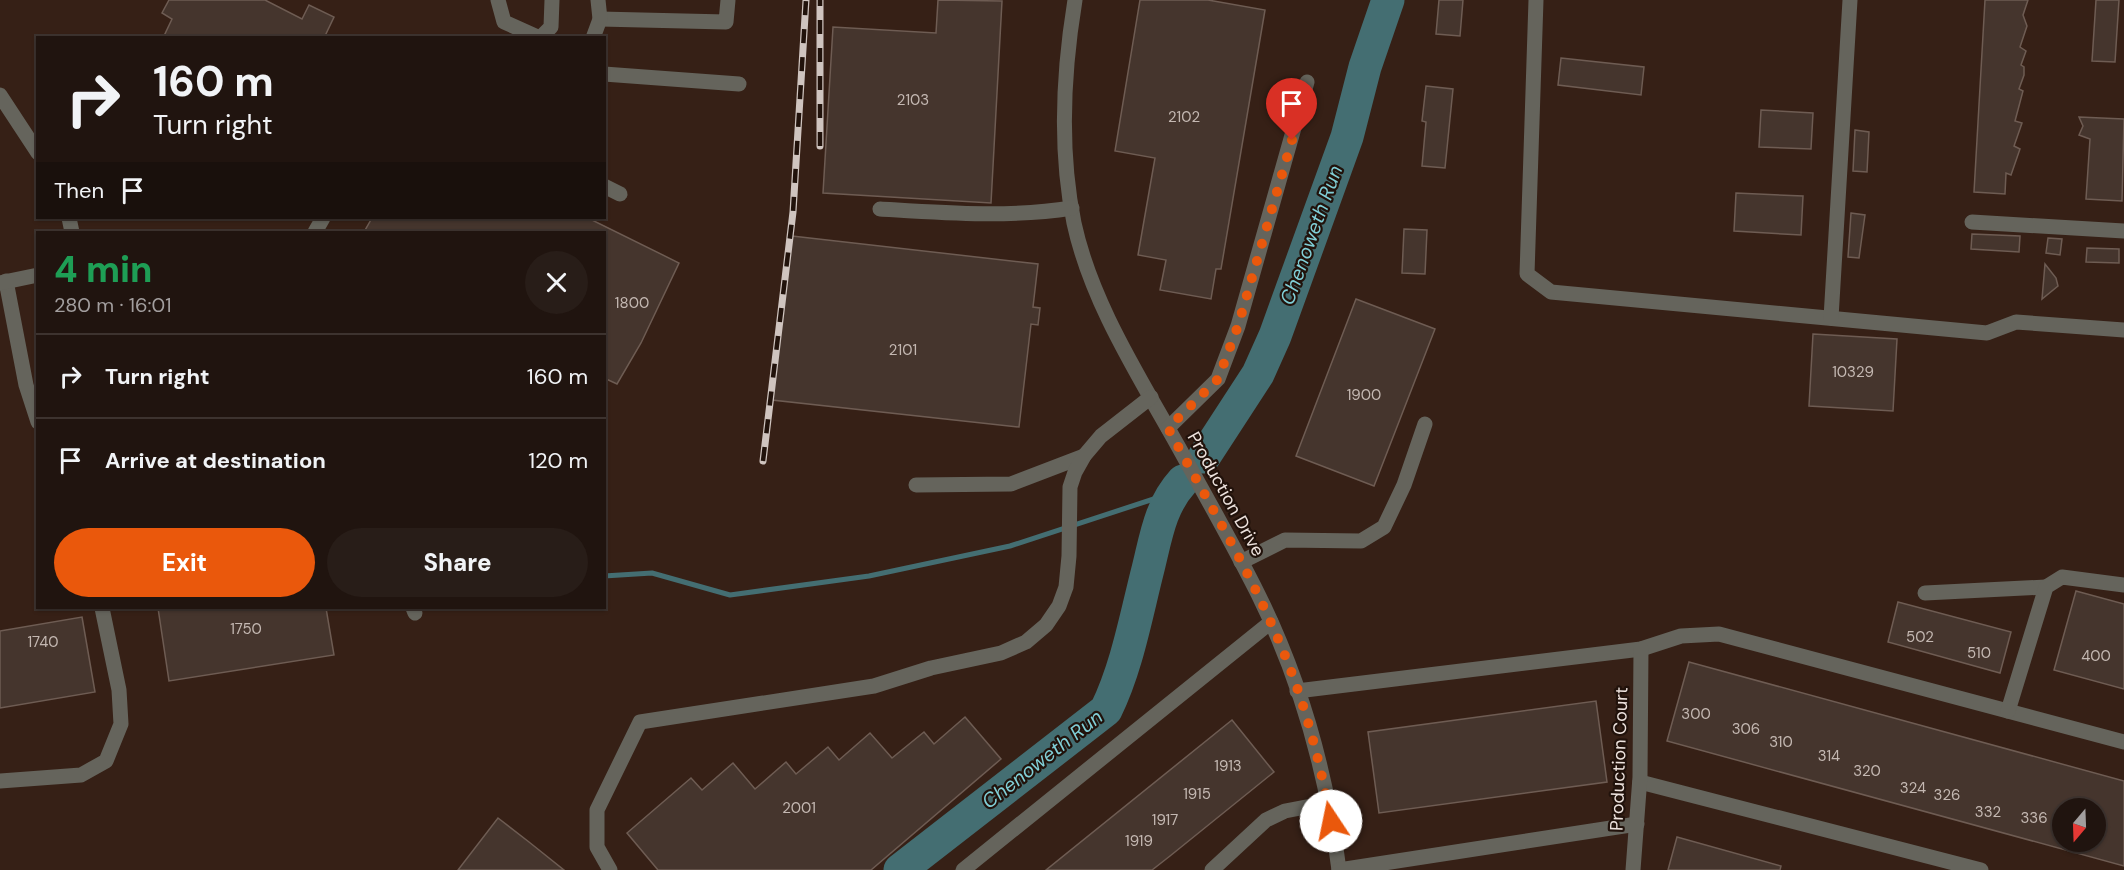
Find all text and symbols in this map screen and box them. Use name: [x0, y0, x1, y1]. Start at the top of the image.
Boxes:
text: 160 m: [153, 54, 274, 109]
icon: right: [54, 60, 132, 138]
pin: [1266, 78, 1317, 140]
icon: arrive: [1275, 87, 1308, 120]
house number: 2103: [897, 90, 929, 110]
text: Turn right: [153, 107, 273, 142]
house number: 2102: [1168, 107, 1200, 127]
water label: Chenoweth Run: [1274, 162, 1348, 308]
icon: arrive: [116, 174, 149, 207]
text: Then: [54, 176, 104, 205]
text: 4 min: [54, 246, 152, 293]
button: close: [525, 251, 588, 314]
text: 280 m · 16:01: [54, 292, 172, 318]
house number: 1800: [615, 293, 649, 313]
house number: 2101: [889, 340, 917, 360]
icon: right: [54, 360, 87, 393]
text: Turn right: [105, 362, 210, 391]
text: 160 m: [527, 362, 588, 391]
house number: 10329: [1832, 362, 1874, 382]
house number: 1900: [1347, 385, 1381, 405]
street label: Production Drive: [1182, 427, 1270, 561]
icon: arrive: [54, 444, 87, 477]
text: Arrive at destination: [105, 446, 326, 475]
text: 120 m: [528, 446, 588, 475]
button: Exit: [54, 528, 315, 597]
button: Share: [327, 528, 588, 597]
house number: 1750: [230, 619, 262, 639]
house number: 502: [1906, 627, 1934, 647]
house number: 1740: [27, 632, 59, 652]
house number: 510: [1967, 643, 1991, 663]
house number: 400: [2081, 646, 2111, 666]
street label: Production Court: [1604, 687, 1634, 831]
water label: Chenoweth Run: [976, 704, 1108, 814]
house number: 300: [1681, 704, 1711, 724]
house number: 306: [1732, 719, 1760, 739]
house number: 310: [1769, 732, 1793, 752]
house number: 314: [1818, 746, 1840, 766]
house number: 1913: [1214, 756, 1242, 776]
house number: 320: [1853, 761, 1881, 781]
house number: 324: [1900, 778, 1926, 798]
house number: 1915: [1183, 784, 1211, 804]
house number: 326: [1934, 785, 1960, 805]
position arrow: [1299, 789, 1363, 853]
house number: 2001: [782, 798, 816, 818]
north arrow: [2052, 798, 2106, 852]
map controls: [2052, 798, 2106, 852]
house number: 332: [1975, 802, 2001, 822]
house number: 336: [2020, 808, 2048, 828]
house number: 1917: [1152, 810, 1178, 830]
house number: 1919: [1125, 831, 1153, 851]

